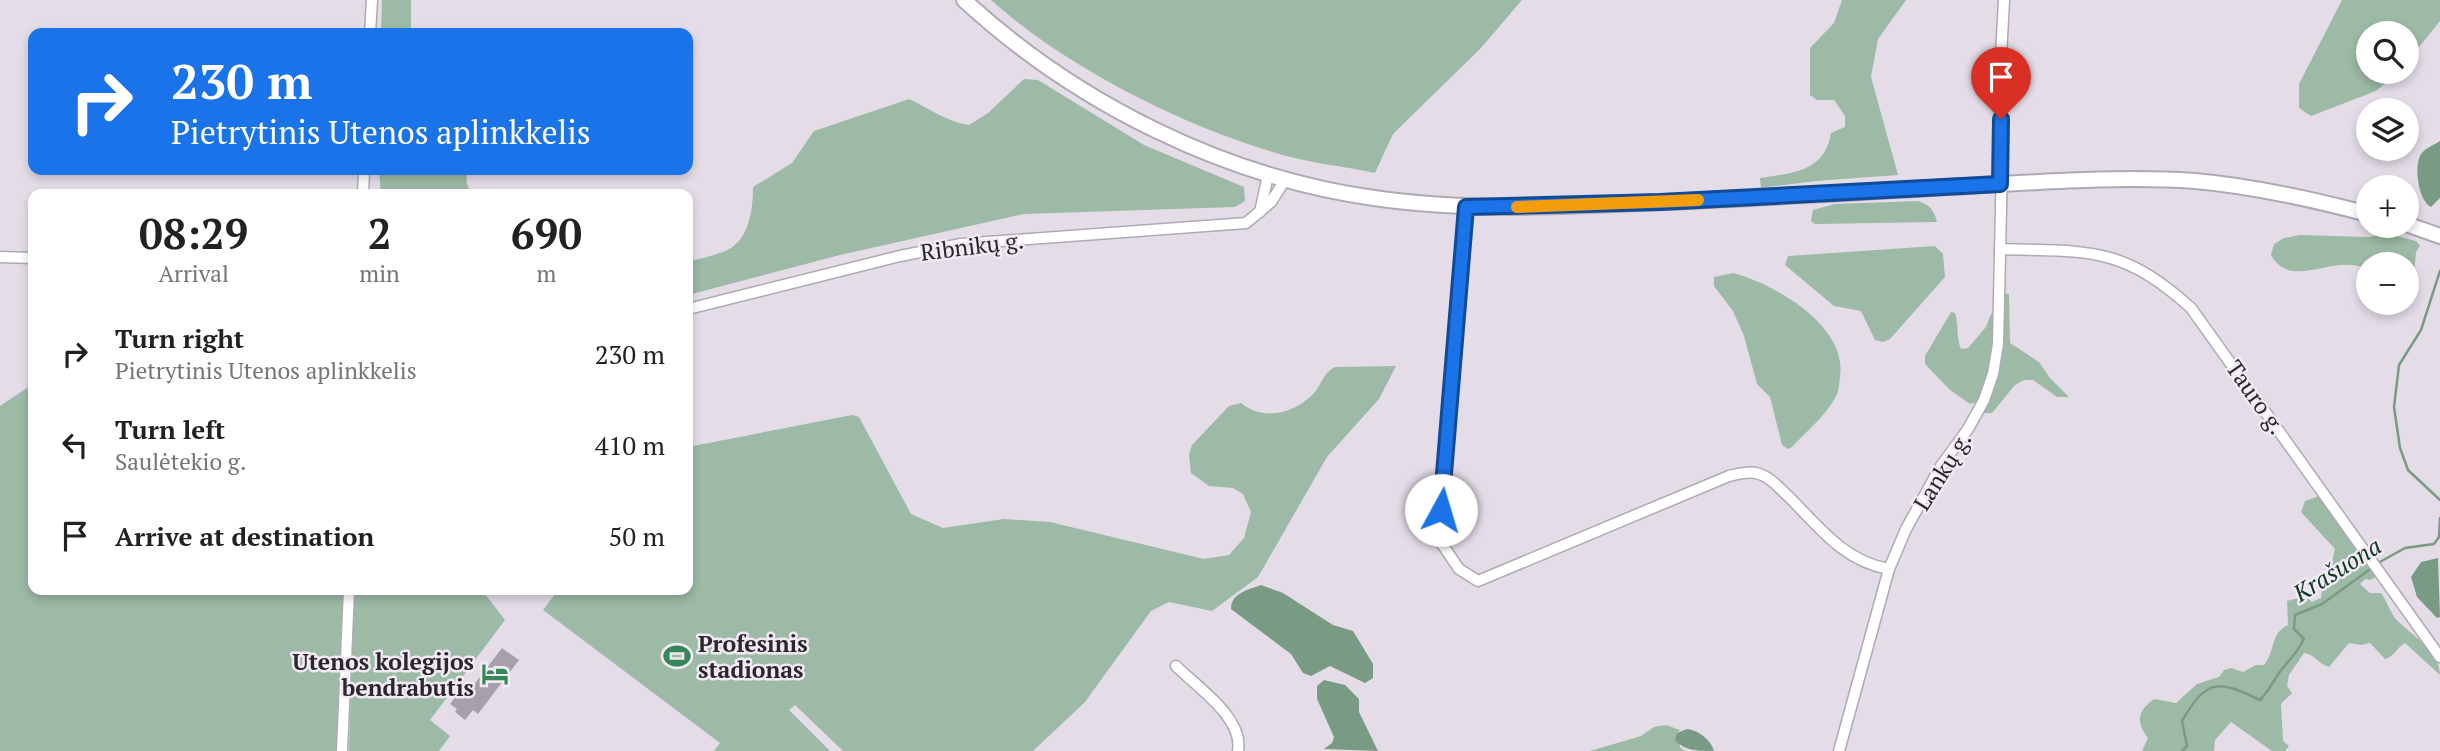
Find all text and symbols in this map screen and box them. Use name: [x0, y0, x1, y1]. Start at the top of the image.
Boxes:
map controls: [2356, 21, 2419, 315]
button: search: [2356, 21, 2419, 84]
pin: [1971, 47, 2031, 119]
text: 230 m: [171, 48, 313, 113]
icon: right: [56, 56, 147, 147]
icon: arrive: [1982, 58, 2020, 96]
button: layers: [2356, 98, 2419, 161]
text: Pietrytinis Utenos aplinkkelis: [171, 111, 591, 153]
button: +: [2356, 175, 2419, 238]
text: 08:29: [139, 205, 248, 261]
text: 2: [368, 205, 391, 261]
text: 690: [511, 205, 582, 261]
street label: Ribnikų g.: [919, 224, 1025, 268]
button: −: [2356, 252, 2419, 315]
text: Arrival: [158, 258, 229, 289]
text: min: [359, 258, 400, 289]
text: m: [536, 258, 556, 289]
text: Turn right: [115, 321, 244, 355]
icon: right: [56, 335, 94, 373]
text: 230 m: [595, 337, 665, 371]
street label: Tauro g.: [2219, 354, 2293, 440]
text: Pietrytinis Utenos aplinkkelis: [115, 355, 417, 386]
text: Turn left: [115, 412, 225, 446]
icon: left: [56, 426, 94, 464]
street label: Lankų g.: [1906, 426, 1978, 516]
text: 410 m: [595, 428, 665, 462]
text: Saulėtekio g.: [115, 446, 246, 477]
position arrow: [1404, 473, 1478, 547]
icon: arrive: [56, 517, 94, 555]
text: Arrive at destination: [115, 519, 374, 553]
text: 50 m: [609, 519, 665, 553]
water label: Krašuona: [2286, 529, 2387, 609]
place label: Profesinis stadionas: [698, 628, 808, 685]
sports icon: Profesinis stadionas: [662, 641, 692, 671]
place label: Utenos kolegijos bendrabutis: [292, 646, 474, 703]
hotel icon: Utenos kolegijos bendrabutis: [480, 659, 510, 689]

